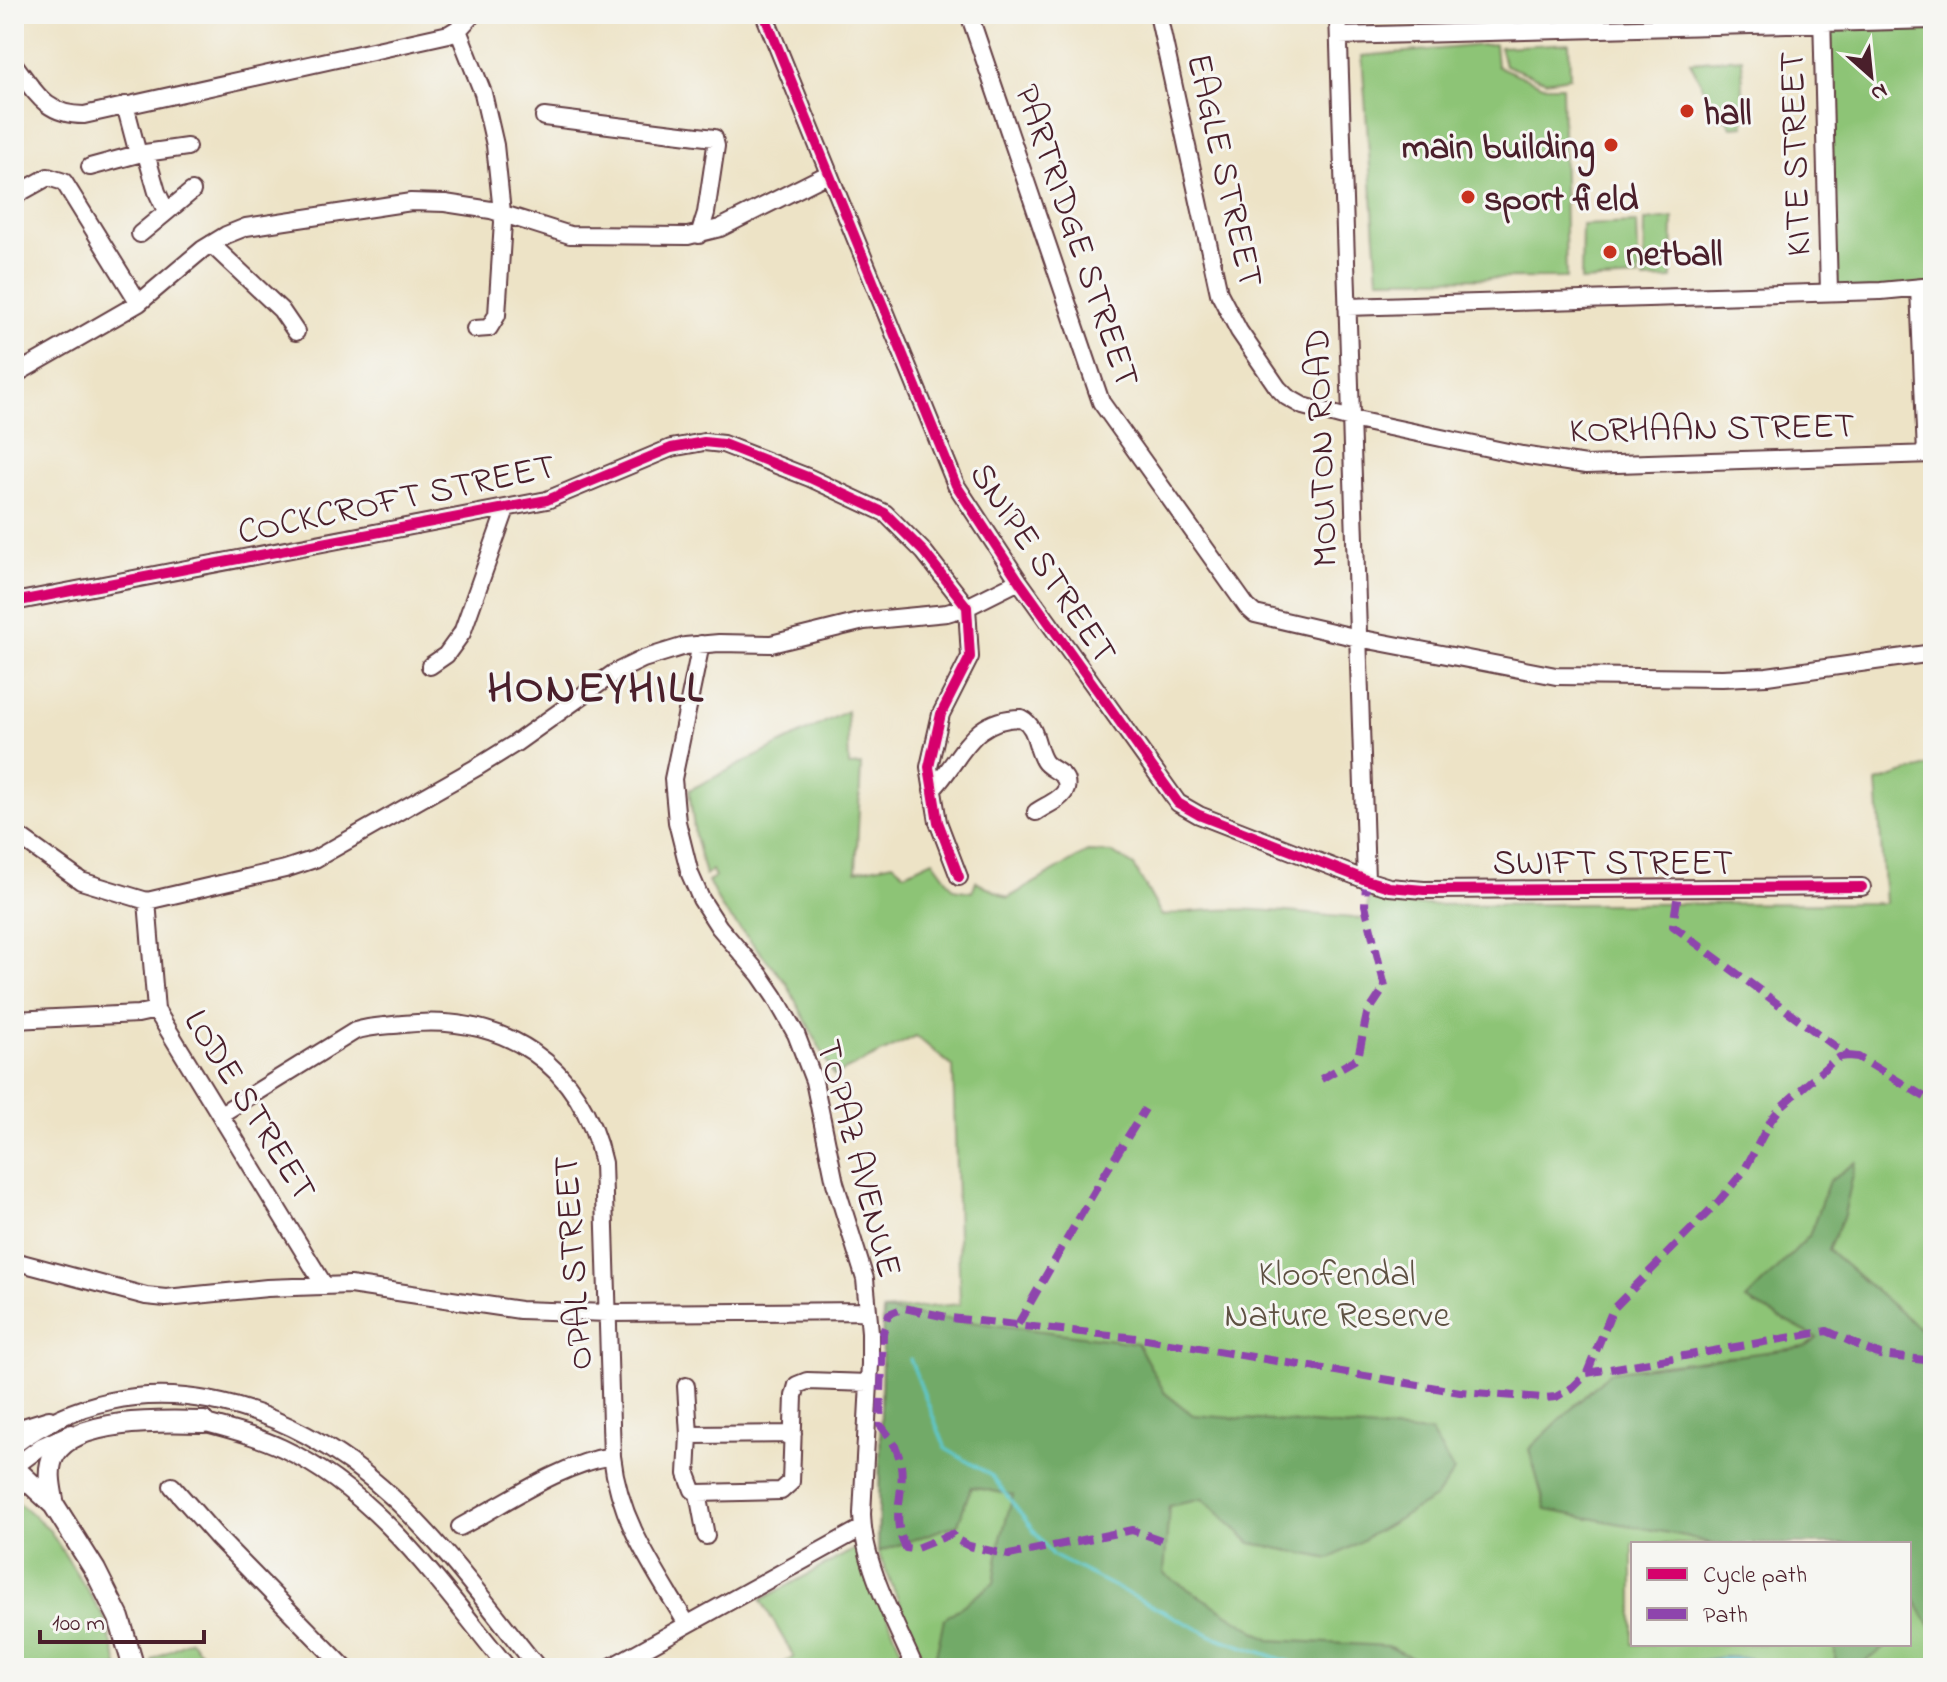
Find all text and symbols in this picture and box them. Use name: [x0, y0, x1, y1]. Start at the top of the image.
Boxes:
north arrow: [1831, 36, 1911, 116]
street label: EAGLE STREET: [1170, 49, 1275, 293]
street label: KITE STREET: [1767, 50, 1828, 257]
text: N: [1865, 74, 1893, 109]
street label: PARTRIDGE STREET: [998, 78, 1151, 395]
place label: hall: [1703, 89, 1752, 142]
marker: hall: [1678, 102, 1696, 120]
place label: main building: [1402, 123, 1595, 177]
marker: main building: [1602, 136, 1620, 154]
place label: sport field: [1484, 175, 1639, 228]
marker: sport field: [1459, 188, 1477, 206]
place label: netball: [1626, 230, 1723, 283]
marker: netball: [1601, 243, 1619, 261]
street label: MOUTON ROAD: [1293, 328, 1354, 568]
street label: KORHAAN STREET: [1569, 402, 1855, 459]
street label: COCKCROFT STREET: [233, 442, 561, 561]
street label: SNIPE STREET: [954, 453, 1128, 676]
district label: HONEYHILL: [487, 658, 705, 722]
street label: SWIFT STREET: [1493, 839, 1733, 892]
street label: LODE STREET: [168, 1000, 328, 1212]
street label: TOPAZ AVENUE: [799, 1034, 914, 1284]
street label: OPAL STREET: [542, 1154, 609, 1372]
park label: Kloofendal Nature Reserve: [1224, 1250, 1451, 1344]
legend: [1631, 1542, 1911, 1646]
text: Cycle path: [1703, 1559, 1807, 1595]
scale bar: [40, 1594, 204, 1644]
text: Path: [1703, 1599, 1748, 1634]
text: 100 m: [52, 1607, 105, 1642]

